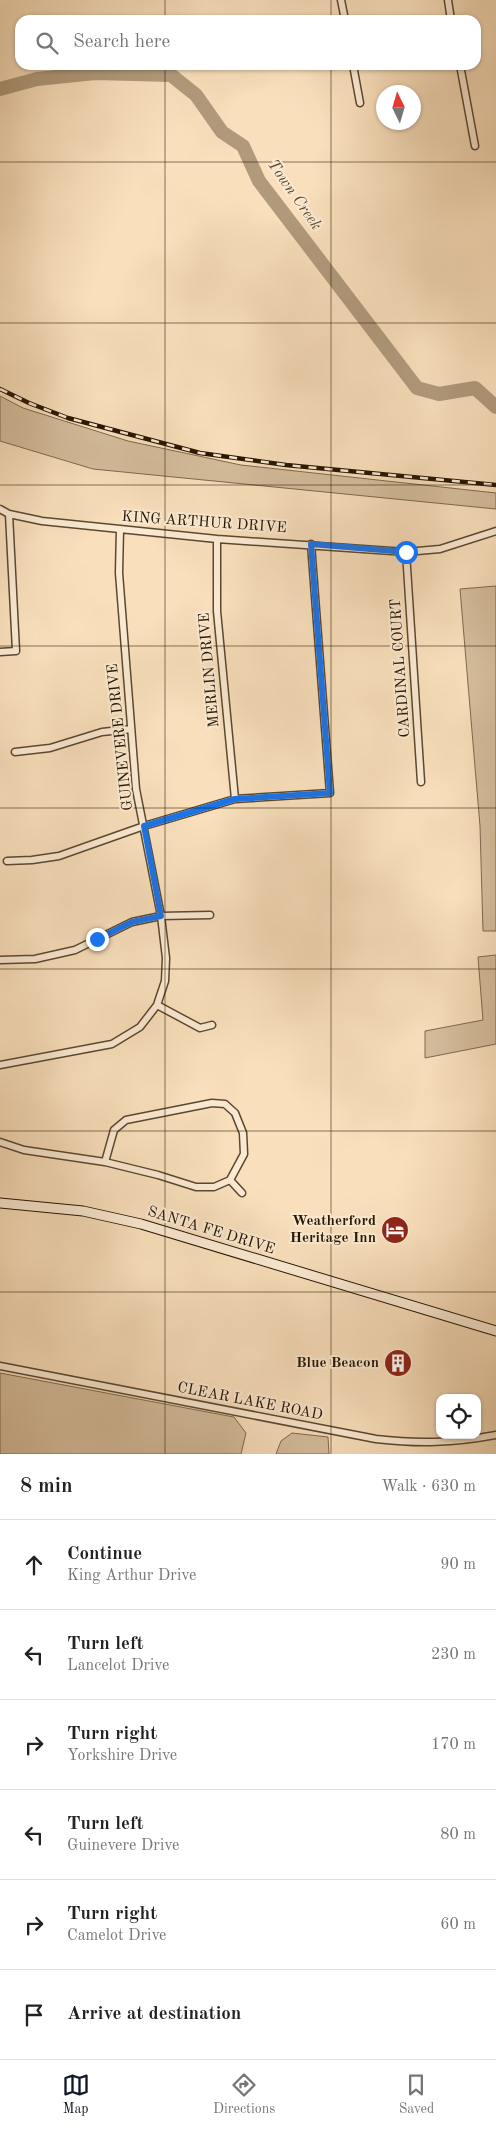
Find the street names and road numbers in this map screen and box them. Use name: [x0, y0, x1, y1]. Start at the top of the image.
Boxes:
street label: KING ARTHUR DRIVE: [121, 510, 287, 536]
street label: CARDINAL COURT: [389, 598, 413, 738]
street label: MERLIN DRIVE: [197, 612, 223, 728]
street label: GUINEVERE DRIVE: [106, 663, 136, 811]
street label: SANTA FE DRIVE: [146, 1205, 276, 1257]
street label: CLEAR LAKE ROAD: [176, 1381, 324, 1423]

